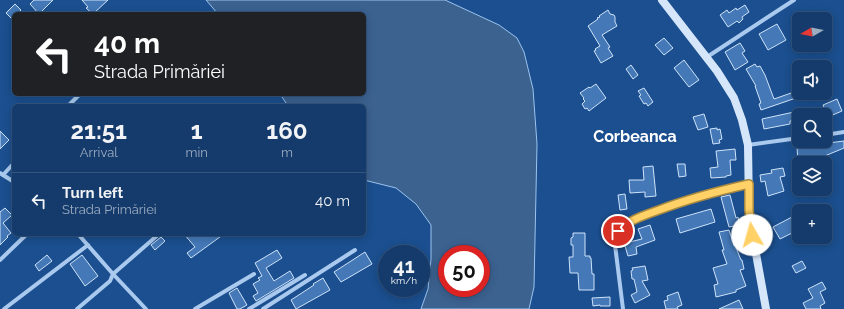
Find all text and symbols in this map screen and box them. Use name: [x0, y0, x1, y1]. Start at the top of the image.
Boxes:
north arrow: [792, 12, 832, 52]
map controls: [792, 12, 832, 244]
text: 40 m: [94, 27, 160, 60]
icon: left: [28, 28, 80, 80]
button: sound: [792, 60, 832, 100]
text: Strada Primăriei: [94, 61, 225, 82]
button: search: [792, 108, 832, 148]
text: 21:51: [70, 116, 127, 145]
text: 1: [191, 116, 203, 145]
text: 160: [266, 116, 307, 145]
district label: Corbeanca: [593, 127, 677, 146]
text: Arrival: [80, 145, 118, 160]
text: min: [185, 145, 208, 160]
text: m: [281, 145, 293, 160]
button: layers: [792, 156, 832, 196]
text: Turn left: [62, 184, 123, 202]
icon: left: [28, 190, 50, 212]
text: 40 m: [315, 192, 350, 210]
text: Strada Primăriei: [62, 202, 157, 217]
button: +: [792, 204, 832, 244]
pin: [601, 214, 635, 248]
position arrow: [731, 214, 773, 256]
icon: arrive: [607, 220, 629, 242]
speed limit sign: 50: [438, 245, 490, 297]
text: 41: [393, 254, 415, 278]
text: km/h: [391, 275, 417, 286]

